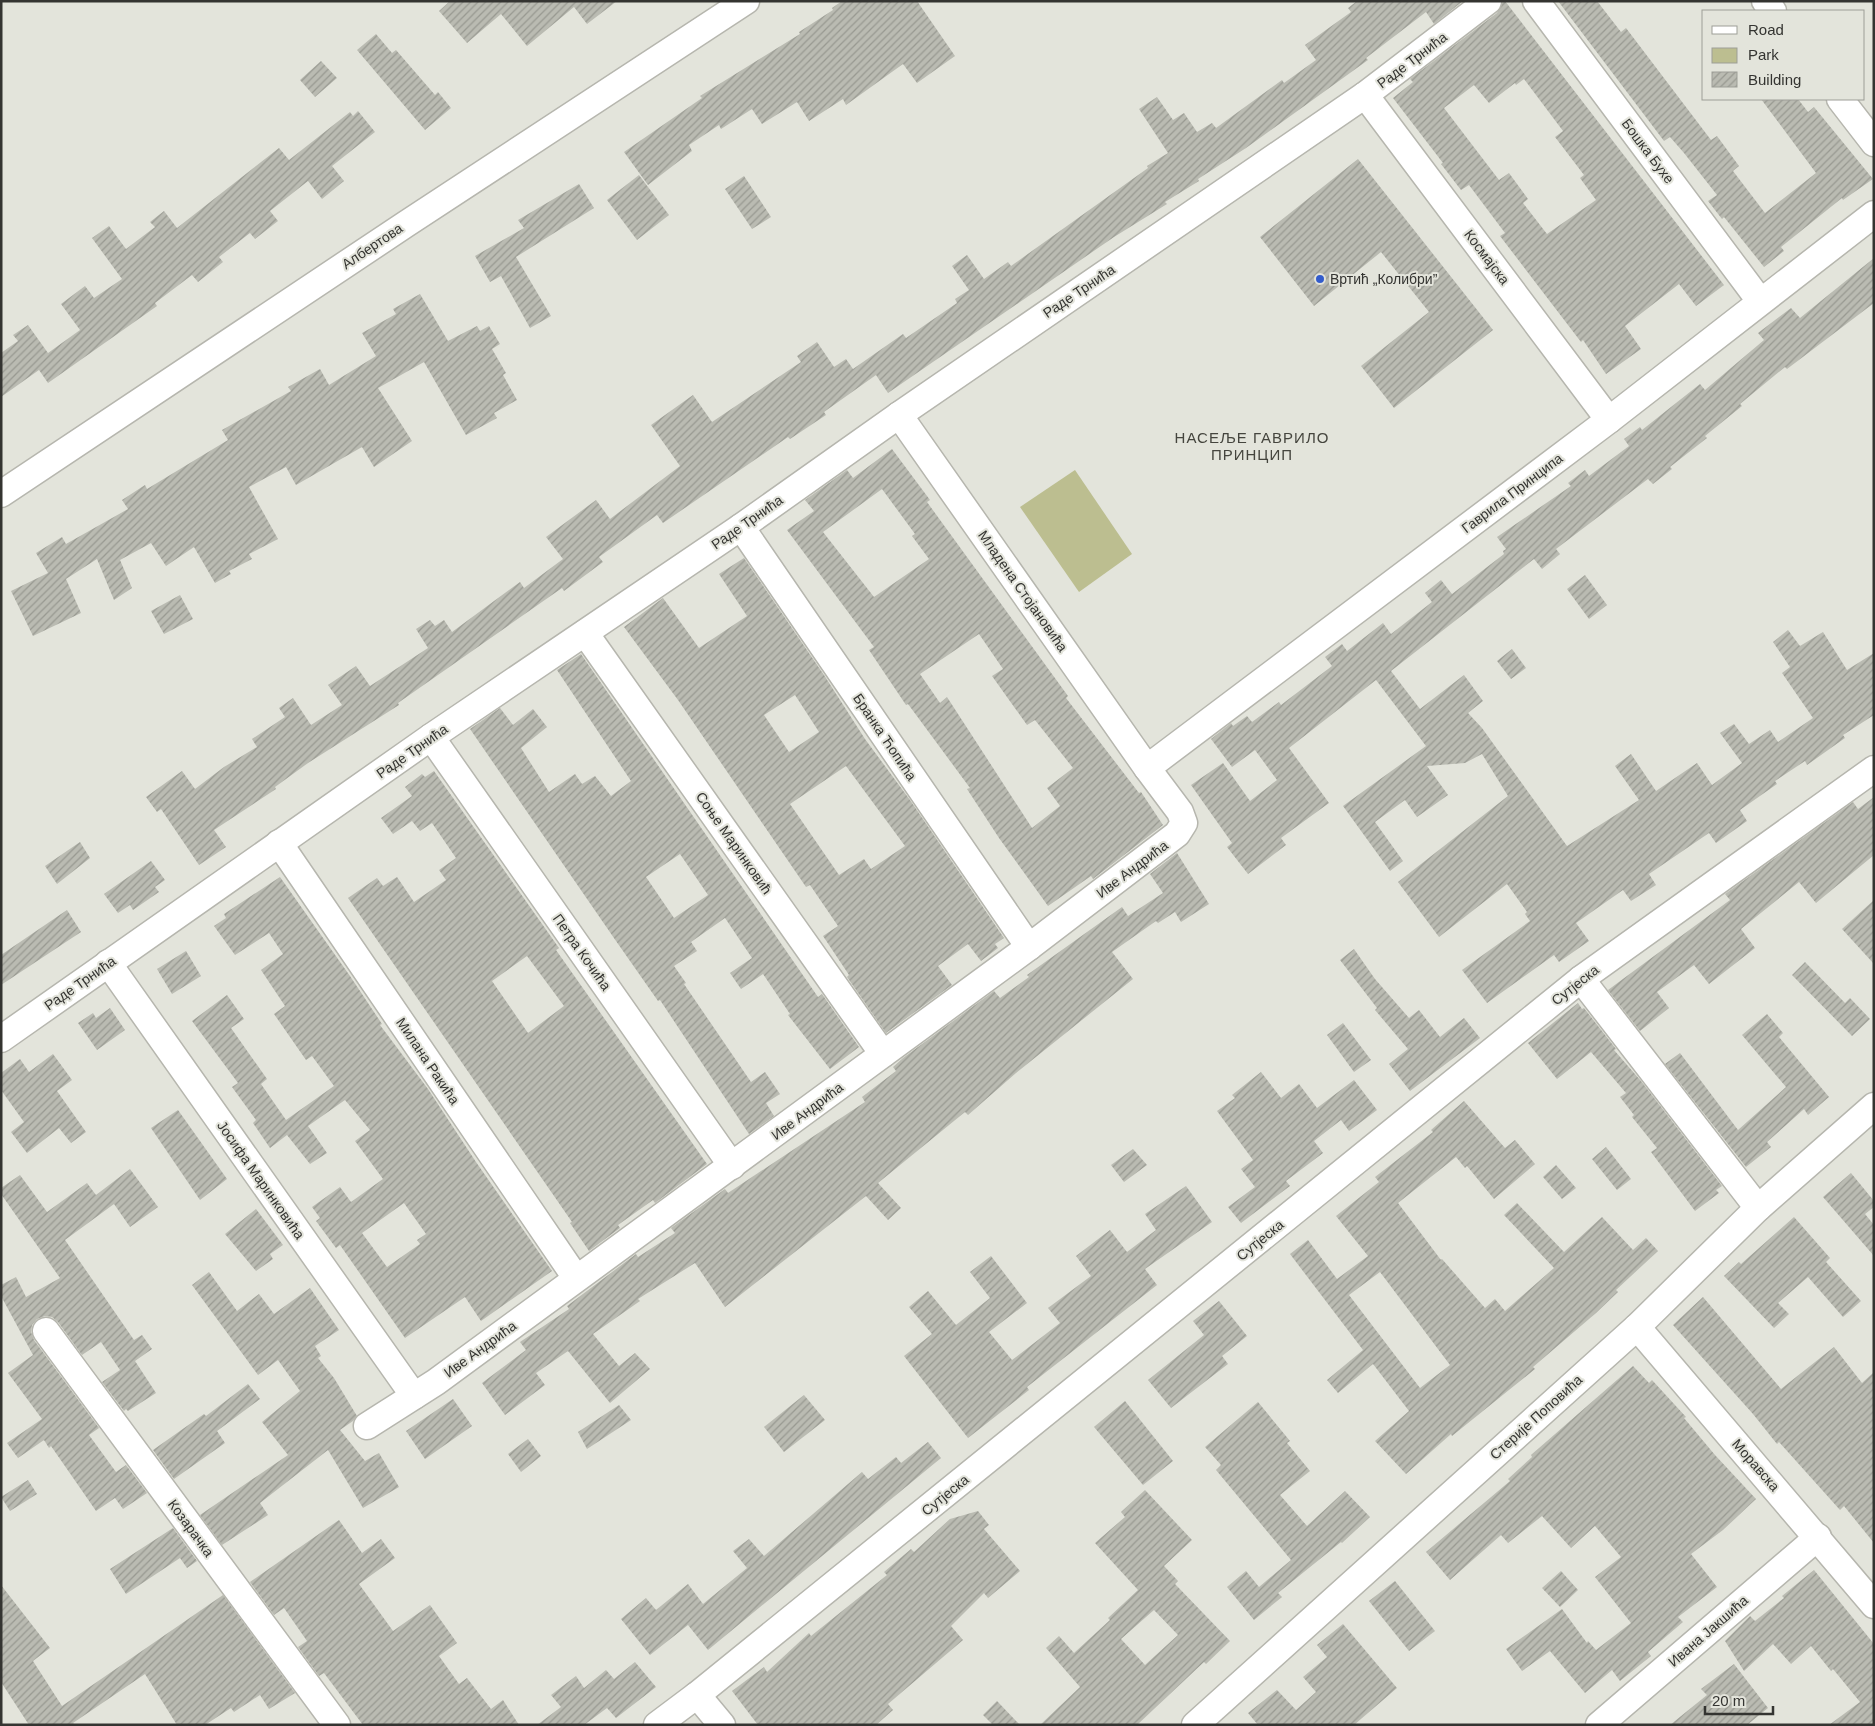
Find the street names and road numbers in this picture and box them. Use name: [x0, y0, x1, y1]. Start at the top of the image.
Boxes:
street label: Раде Трнића: [1374, 28, 1450, 91]
street label: Бошка Бухе: [1618, 116, 1678, 187]
street label: Албертова: [339, 220, 406, 272]
street label: Космајска: [1461, 226, 1513, 288]
street label: Раде Трнића: [1040, 261, 1118, 321]
street label: Гаврила Принципа: [1458, 450, 1566, 536]
street label: Раде Трнића: [708, 491, 786, 552]
street label: Младена Стојановића: [975, 527, 1071, 655]
street label: Бранка Ћопића: [850, 691, 920, 784]
street label: Раде Трнића: [373, 720, 451, 781]
street label: Соње Маринковић: [693, 789, 775, 897]
street label: Иве Андрића: [1093, 837, 1171, 901]
street label: Петра Кочића: [550, 911, 614, 993]
street label: Раде Трнића: [41, 952, 119, 1013]
street label: Сутјеска: [1548, 961, 1602, 1008]
street label: Милана Ракића: [393, 1015, 463, 1108]
street label: Иве Андрића: [768, 1079, 846, 1143]
street label: Јосифа Маринковића: [214, 1118, 308, 1242]
street label: Сутјеска: [1233, 1216, 1287, 1264]
street label: Иве Андрића: [441, 1317, 519, 1381]
street label: Стерије Поповића: [1487, 1371, 1586, 1463]
street label: Моравска: [1729, 1436, 1783, 1494]
street label: Сутјеска: [918, 1471, 972, 1519]
street label: Козарачка: [165, 1496, 217, 1560]
street label: Ивана Јакшића: [1665, 1592, 1751, 1670]

